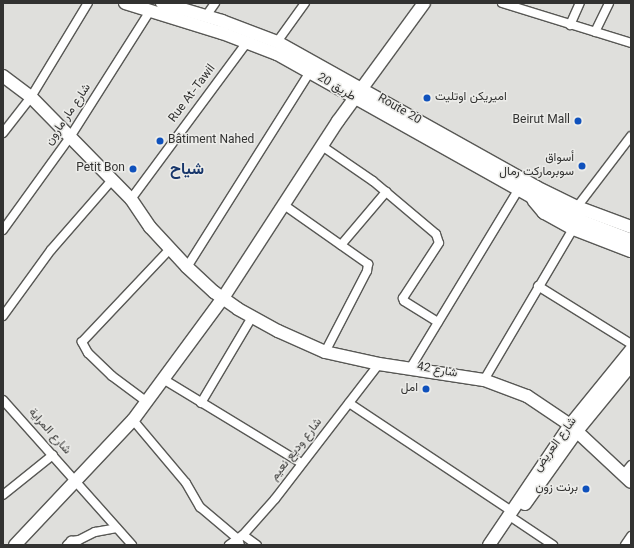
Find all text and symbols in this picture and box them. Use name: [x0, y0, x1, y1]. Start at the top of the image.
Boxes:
street label: Rue At-Tawil: [167, 62, 219, 126]
street label: طريق 20: [314, 71, 358, 105]
street label: شارع مار مارون: [43, 81, 95, 149]
place label: اميريكن اوتليت: [435, 91, 507, 105]
street label: Route 20: [375, 92, 423, 128]
marker: اميريكن اوتليت: [422, 93, 432, 103]
place label: Beirut Mall: [513, 114, 570, 128]
marker: Beirut Mall: [573, 116, 583, 126]
place label: Bâtiment Nahed: [168, 134, 254, 148]
marker: Bâtiment Nahed: [155, 136, 165, 146]
place label: أسواق سوبرماركت رمال: [499, 152, 574, 180]
district label: شياح: [170, 161, 204, 181]
marker: أسواق سوبرماركت رمال: [577, 161, 587, 171]
place label: Petit Bon: [76, 162, 125, 176]
marker: Petit Bon: [128, 164, 138, 174]
street label: شارع 42: [416, 360, 458, 382]
place label: امل: [401, 382, 418, 396]
marker: امل: [421, 384, 431, 394]
street label: شارع المراية: [25, 406, 73, 458]
street label: شارع العريض: [531, 415, 581, 475]
street label: شارع وديع نعيم: [268, 416, 326, 484]
place label: برنت زون: [535, 482, 578, 496]
marker: برنت زون: [581, 484, 591, 494]

